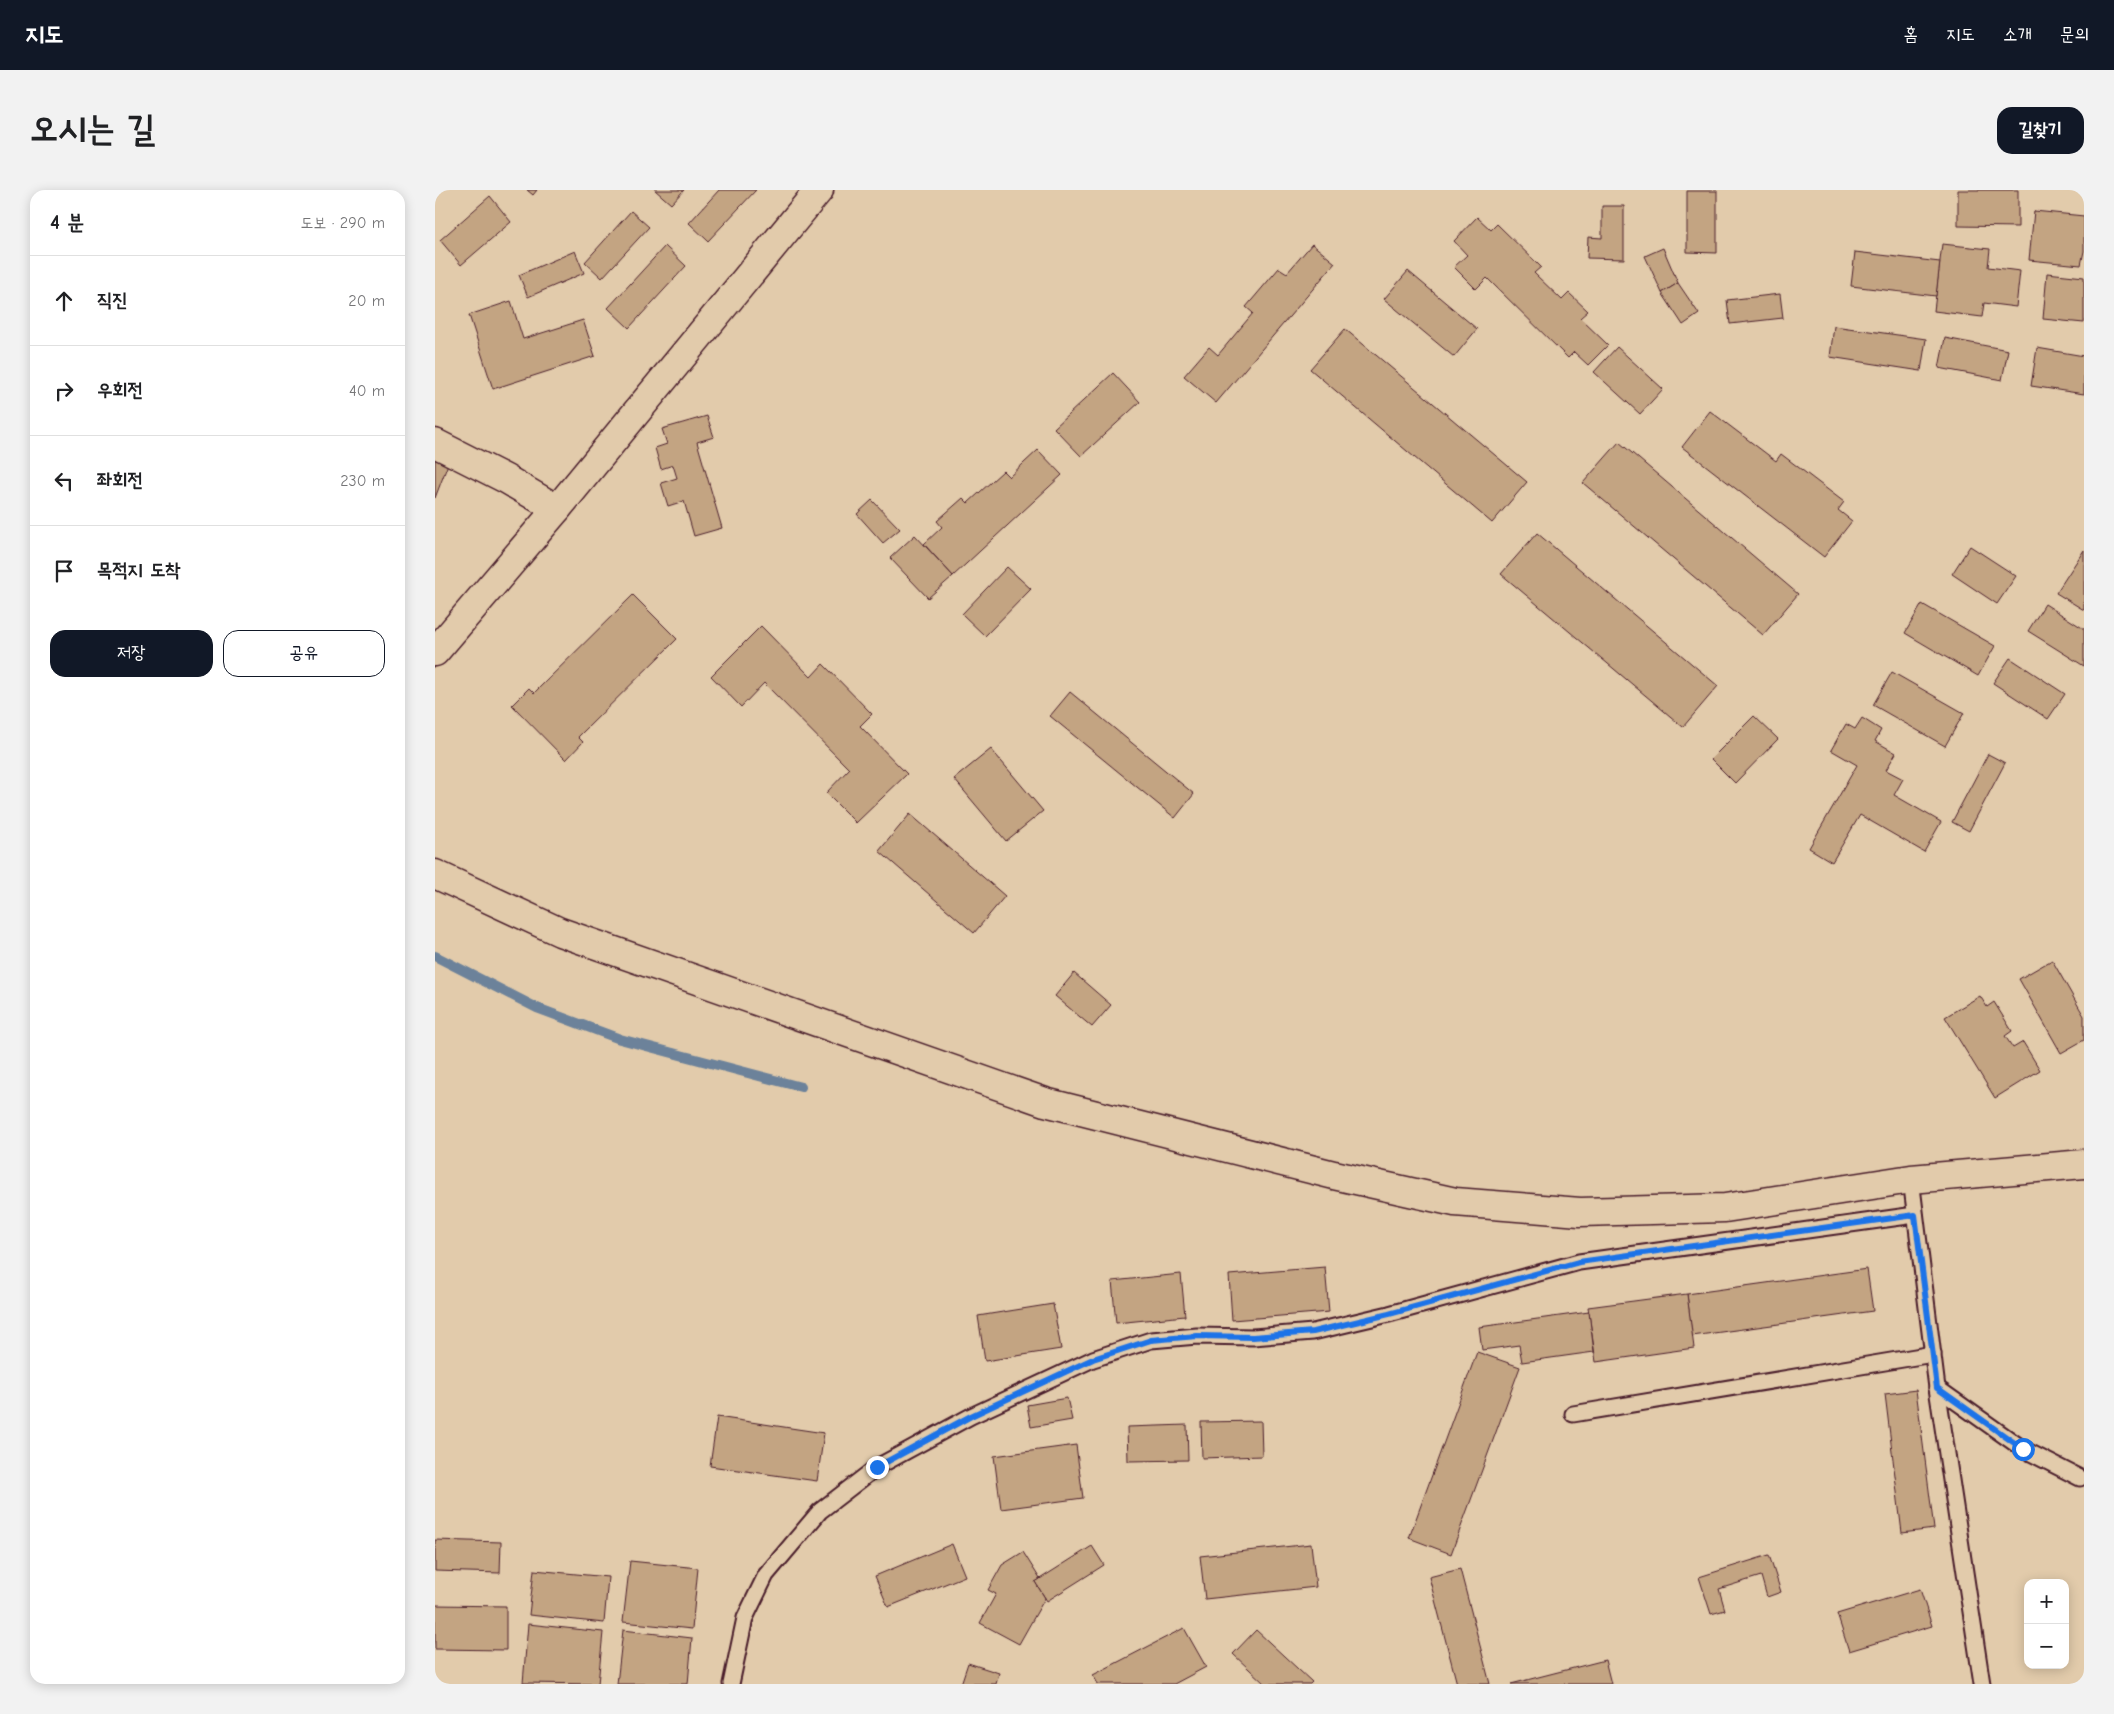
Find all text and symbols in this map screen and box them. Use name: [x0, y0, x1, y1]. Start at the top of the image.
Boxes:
text: 지도: [25, 20, 64, 48]
text: 홈: [1904, 24, 1918, 45]
text: 지도: [1946, 24, 1975, 45]
text: 소개: [2003, 24, 2032, 45]
text: 문의: [2060, 24, 2089, 45]
button: 길찾기: [1997, 107, 2084, 154]
text: 오시는 길: [30, 108, 155, 149]
text: 4 분: [50, 210, 84, 234]
text: 도보 · 290 m: [301, 214, 385, 232]
icon: ahead: [50, 287, 78, 315]
text: 직진: [97, 289, 128, 311]
text: 20 m: [348, 292, 385, 310]
icon: right: [50, 377, 78, 405]
text: 우회전: [97, 379, 143, 401]
text: 40 m: [349, 382, 385, 400]
icon: left: [50, 467, 78, 495]
text: 좌회전: [97, 469, 143, 491]
text: 230 m: [340, 472, 385, 490]
icon: arrive: [50, 557, 78, 585]
text: 목적지 도착: [97, 559, 180, 581]
button: 저장: [50, 630, 213, 677]
button: 공유: [223, 630, 385, 677]
route start: [2012, 1438, 2035, 1461]
route end: [866, 1456, 889, 1479]
map controls: [2024, 1579, 2069, 1669]
button: +: [2024, 1579, 2069, 1624]
button: −: [2024, 1624, 2069, 1669]

